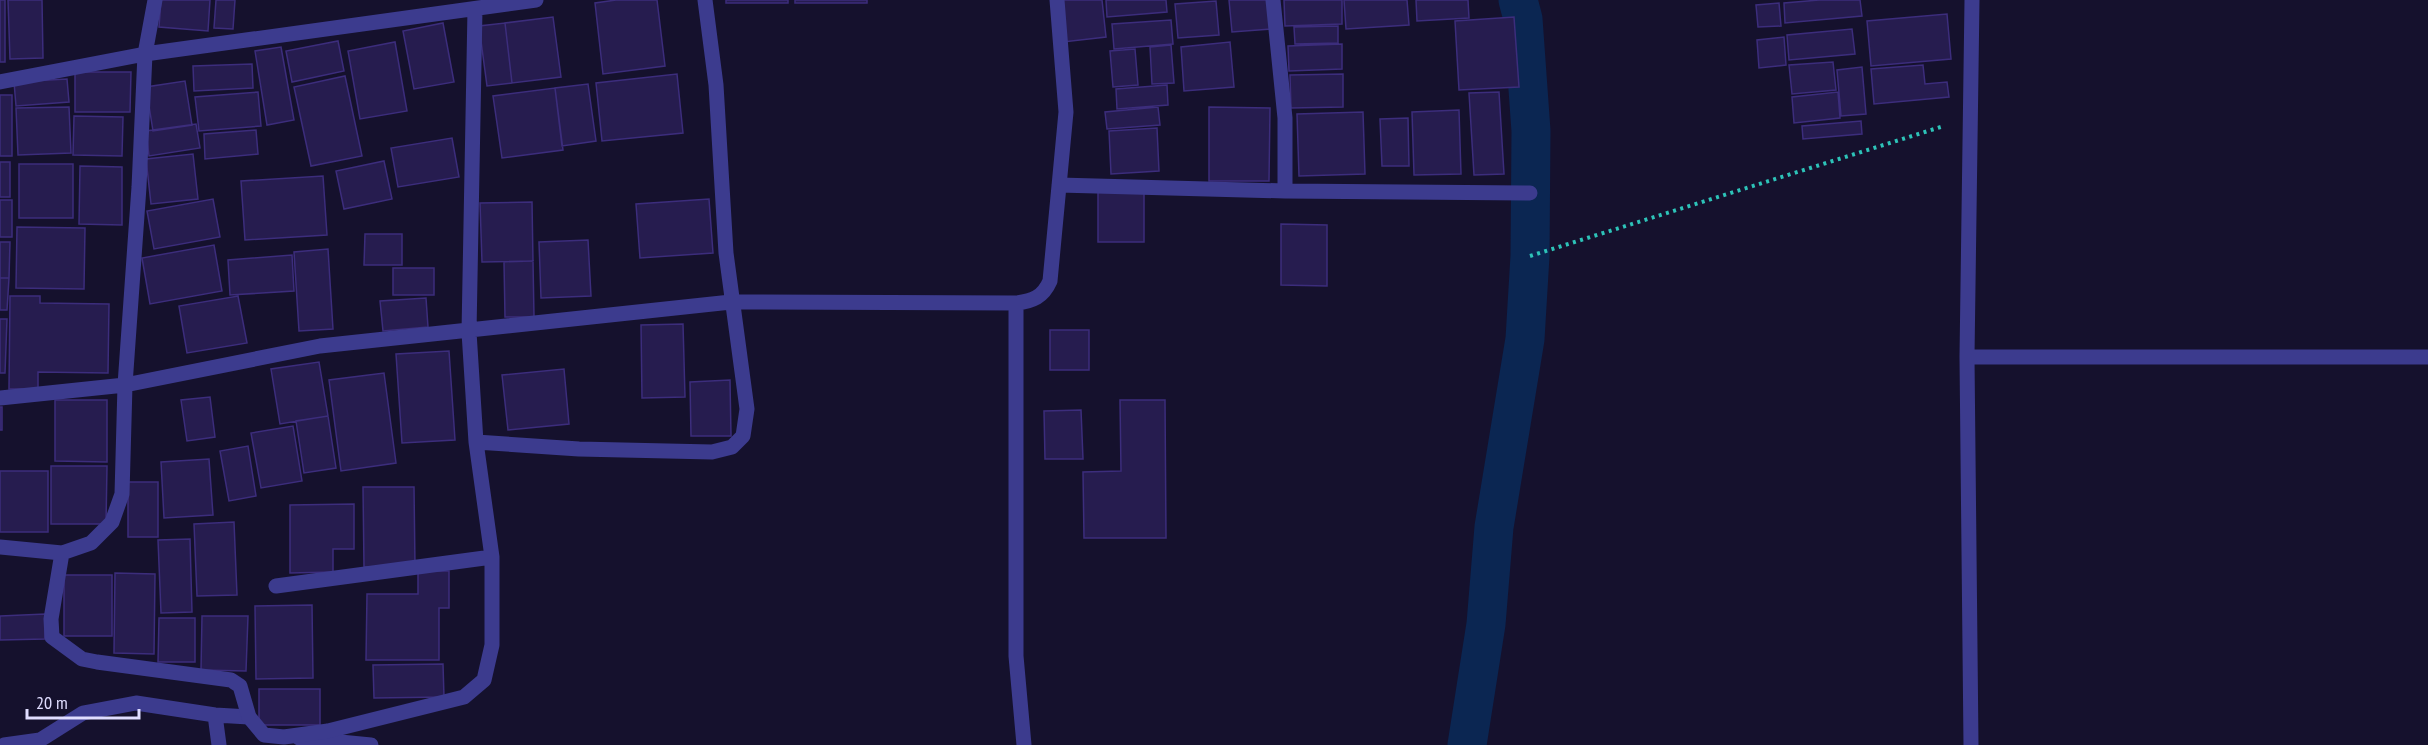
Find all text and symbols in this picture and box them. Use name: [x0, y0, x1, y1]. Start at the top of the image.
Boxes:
scale bar: [27, 682, 140, 720]
text: 20 m: [36, 691, 68, 714]

